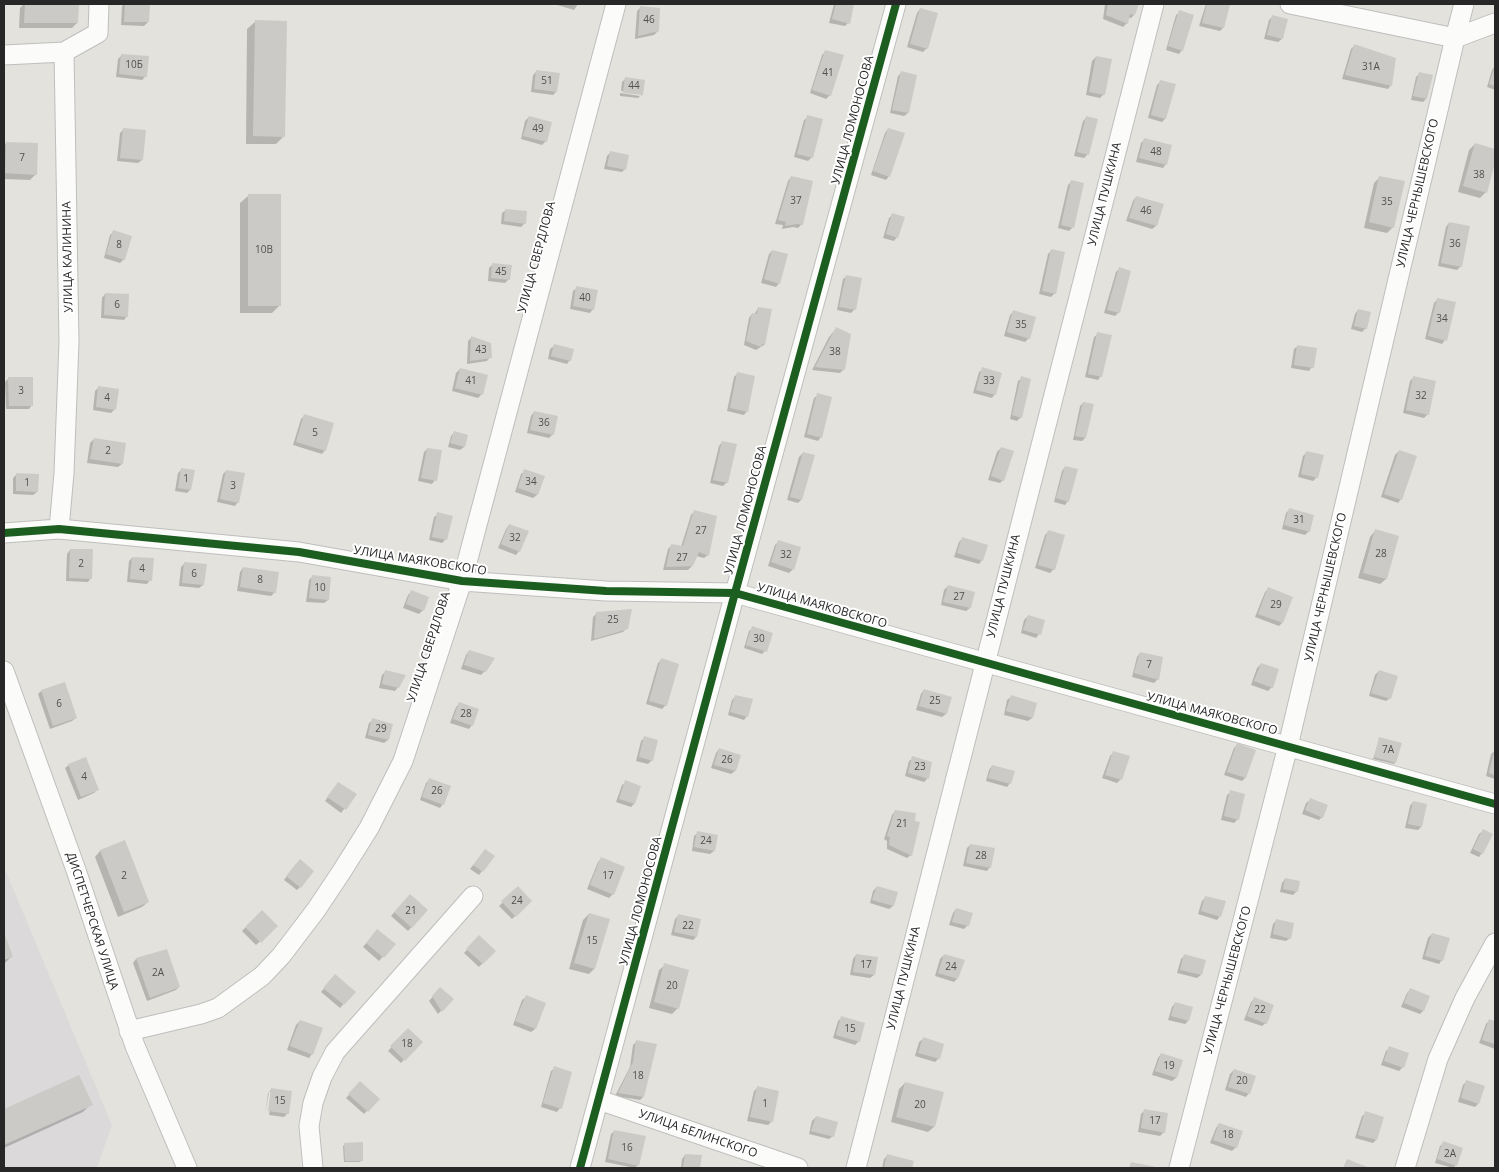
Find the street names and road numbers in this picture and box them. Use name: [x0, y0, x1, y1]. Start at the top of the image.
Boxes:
street label: УЛИЦА ЛОМОНОСОВА: [829, 54, 877, 186]
street label: УЛИЦА ЧЕРНЫШЕВСКОГО: [1394, 117, 1442, 269]
street label: УЛИЦА ПУШКИНА: [1085, 141, 1125, 247]
street label: УЛИЦА СВЕРДЛОВА: [515, 200, 559, 314]
street label: УЛИЦА КАЛИНИНА: [60, 201, 76, 313]
street label: УЛИЦА ЛОМОНОСОВА: [722, 444, 770, 576]
street label: УЛИЦА ЧЕРНЫШЕВСКОГО: [1302, 511, 1350, 663]
street label: УЛИЦА ПУШКИНА: [984, 533, 1024, 639]
street label: УЛИЦА МАЯКОВСКОГО: [352, 543, 488, 579]
street label: УЛИЦА МАЯКОВСКОГО: [755, 581, 889, 631]
street label: УЛИЦА СВЕРДЛОВА: [404, 590, 454, 704]
street label: УЛИЦА МАЯКОВСКОГО: [1145, 690, 1279, 738]
street label: УЛИЦА ЛОМОНОСОВА: [617, 835, 665, 967]
street label: ДИСПЕТЧЕРСКАЯ УЛИЦА: [63, 850, 121, 992]
street label: УЛИЦА ЧЕРНЫШЕВСКОГО: [1201, 905, 1255, 1055]
street label: УЛИЦА ПУШКИНА: [884, 925, 924, 1031]
street label: УЛИЦА БЕЛИНСКОГО: [637, 1107, 759, 1161]

